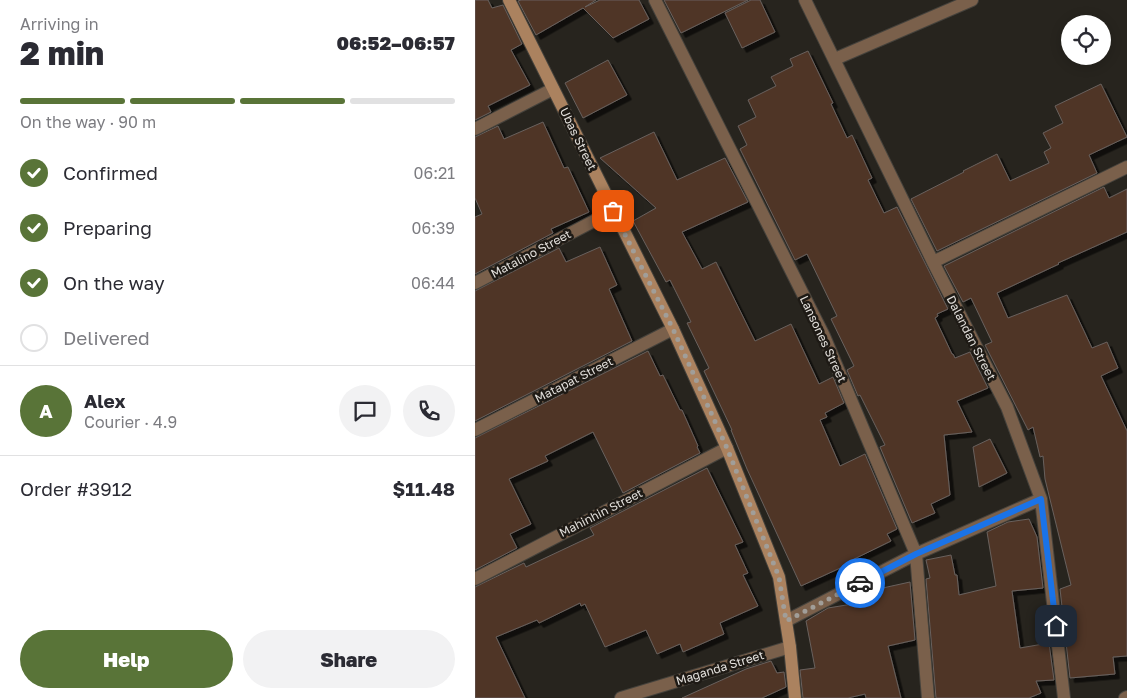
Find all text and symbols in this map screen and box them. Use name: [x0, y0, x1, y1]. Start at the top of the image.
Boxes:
text: Arriving in: [20, 14, 99, 34]
map controls: [1061, 15, 1111, 65]
button: locate: [1061, 15, 1111, 65]
text: 06:52–06:57: [336, 31, 455, 54]
text: 2 min: [20, 34, 104, 72]
street label: Ubas Street: [557, 105, 600, 173]
text: On the way · 90 m: [20, 112, 156, 132]
icon: check: [20, 159, 48, 187]
text: Confirmed: [63, 161, 158, 184]
text: 06:21: [414, 163, 455, 183]
pin: [592, 190, 634, 232]
icon: bag: [599, 197, 627, 225]
icon: check: [20, 214, 48, 242]
text: Preparing: [63, 216, 152, 239]
text: 06:39: [412, 218, 455, 238]
street label: Matalino Street: [488, 226, 574, 281]
icon: check: [20, 269, 48, 297]
text: On the way: [63, 271, 165, 294]
text: 06:44: [411, 273, 455, 293]
street label: Lansones Street: [797, 293, 850, 385]
street label: Dalandan Street: [944, 293, 999, 383]
text: Delivered: [63, 326, 150, 349]
street label: Matapat Street: [532, 353, 616, 406]
button: chat: [339, 385, 391, 437]
button: phone: [403, 385, 455, 437]
text: Alex: [84, 389, 125, 412]
text: A: [39, 399, 53, 422]
text: Courier · 4.9: [84, 412, 177, 432]
text: Order #3912: [20, 477, 132, 500]
text: $11.48: [393, 477, 455, 500]
street label: Mahinhin Street: [557, 485, 645, 540]
courier: [835, 558, 885, 608]
icon: car: [846, 569, 874, 597]
pin: [1035, 605, 1077, 647]
icon: home: [1042, 612, 1070, 640]
button: Help: [20, 630, 233, 688]
button: Share: [243, 630, 455, 688]
street label: Maganda Street: [674, 647, 766, 688]

